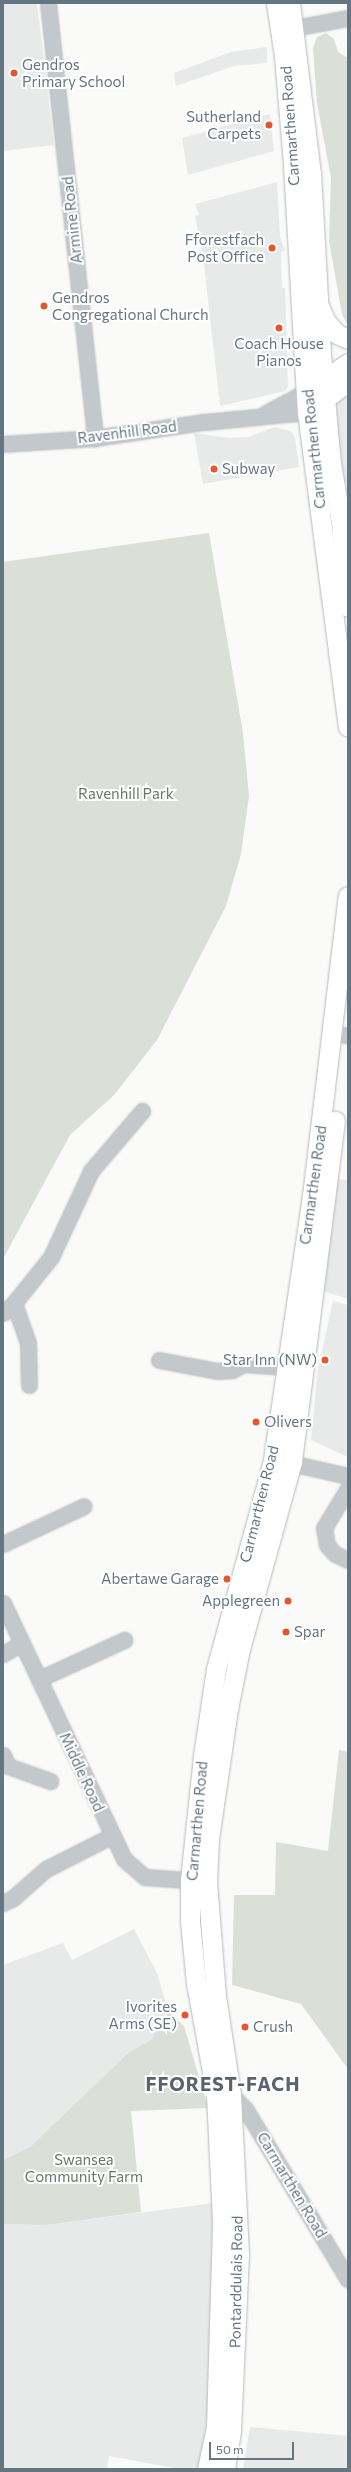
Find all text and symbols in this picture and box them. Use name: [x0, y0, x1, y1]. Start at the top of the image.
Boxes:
place label: Gendros Primary School: [22, 55, 125, 90]
street label: Carmarthen Road: [277, 65, 303, 187]
marker: Gendros Primary School: [9, 68, 19, 78]
place label: Sutherland Carpets: [186, 107, 261, 142]
marker: Sutherland Carpets: [264, 120, 274, 130]
street label: Armine Road: [58, 175, 86, 265]
place label: Fforestfach Post Office: [185, 230, 264, 265]
marker: Fforestfach Post Office: [267, 243, 277, 253]
place label: Gendros Congregational Church: [52, 288, 209, 323]
marker: Gendros Congregational Church: [39, 301, 49, 311]
marker: Coach House Pianos: [274, 323, 284, 333]
place label: Coach House Pianos: [234, 334, 324, 369]
street label: Carmarthen Road: [299, 388, 329, 510]
street label: Ravenhill Road: [76, 417, 178, 447]
place label: Subway: [222, 460, 275, 478]
marker: Subway: [209, 464, 219, 474]
park label: Ravenhill Park: [78, 785, 174, 803]
street label: Carmarthen Road: [296, 1124, 330, 1246]
place label: Star Inn (NW): [223, 1351, 317, 1369]
marker: Star Inn (NW): [320, 1355, 330, 1365]
place label: Olivers: [264, 1413, 312, 1431]
marker: Olivers: [251, 1417, 261, 1427]
street label: Carmarthen Road: [236, 1444, 282, 1564]
place label: Abertawe Garage: [101, 1570, 219, 1588]
marker: Abertawe Garage: [222, 1574, 232, 1584]
place label: Applegreen: [202, 1592, 280, 1610]
marker: Applegreen: [283, 1596, 293, 1606]
place label: Spar: [294, 1623, 326, 1641]
marker: Spar: [281, 1627, 291, 1637]
street label: Middle Road: [56, 1730, 108, 1814]
street label: Carmarthen Road: [183, 1760, 211, 1882]
place label: Ivorites Arms (SE): [109, 1997, 177, 2032]
marker: Ivorites Arms (SE): [180, 2010, 190, 2020]
place label: Crush: [253, 2018, 293, 2036]
marker: Crush: [240, 2022, 250, 2032]
district label: FFOREST-FACH: [145, 2073, 301, 2095]
street label: Carmarthen Road: [253, 2129, 331, 2241]
park label: Swansea Community Farm: [25, 2150, 143, 2185]
street label: Pontarddulais Road: [226, 2216, 246, 2348]
scale bar: [211, 2434, 296, 2460]
text: 50 m: [216, 2442, 244, 2456]

